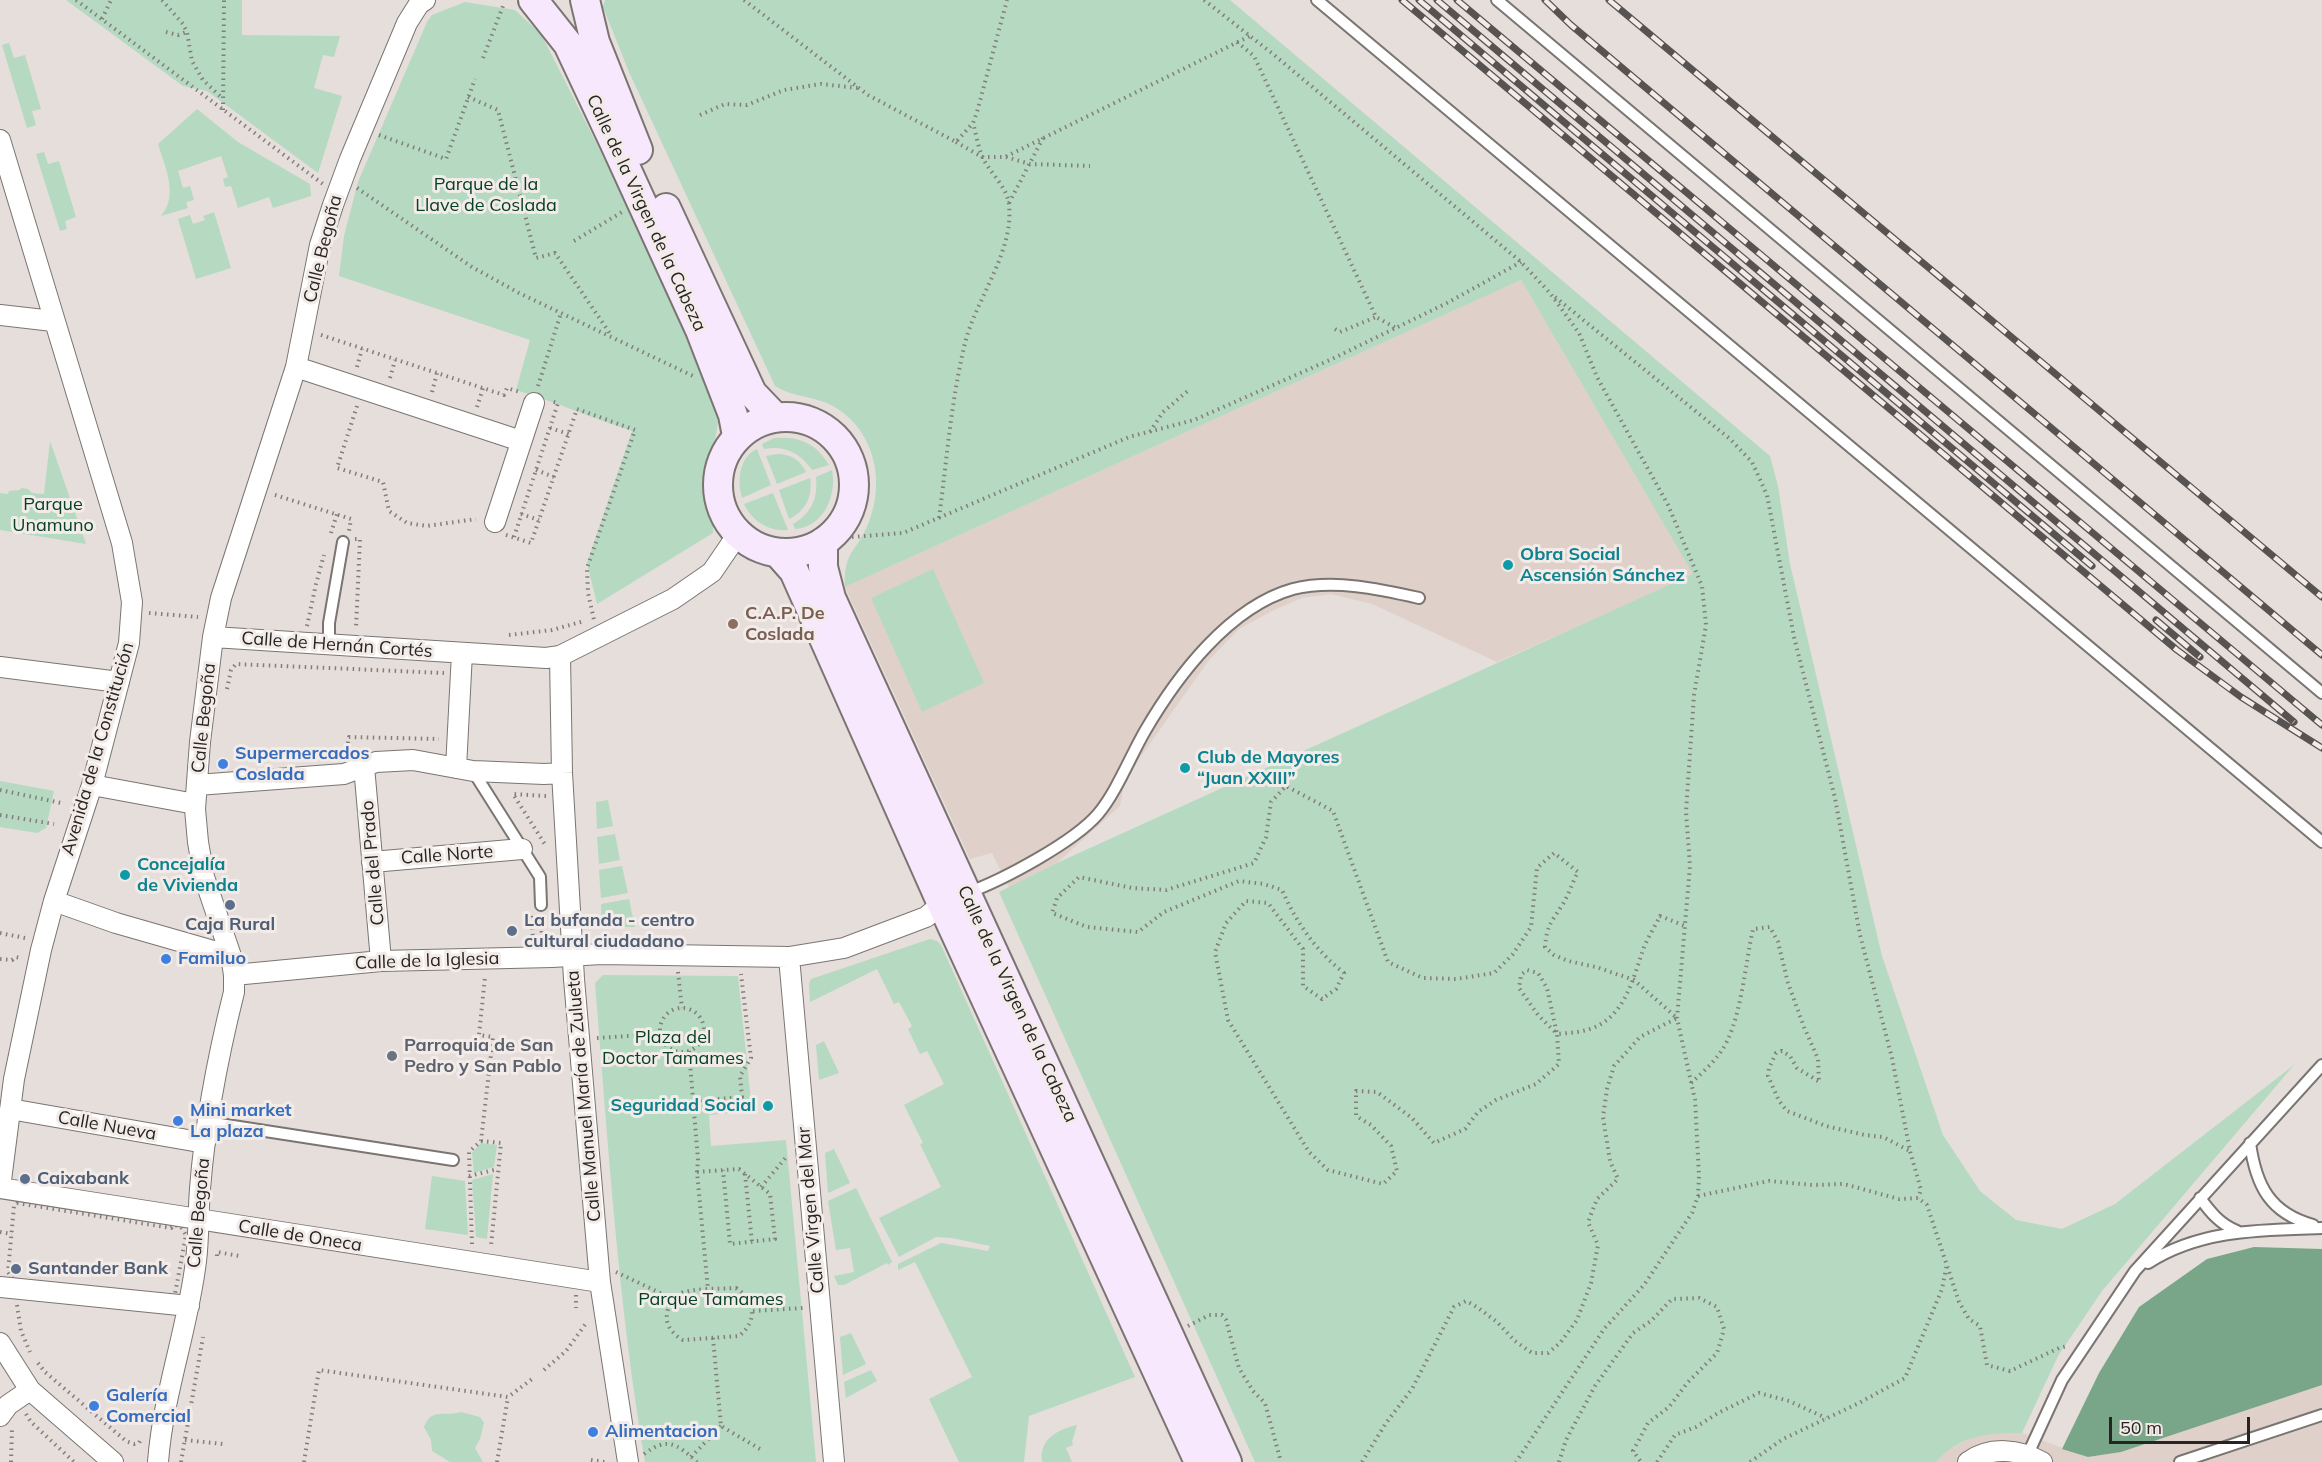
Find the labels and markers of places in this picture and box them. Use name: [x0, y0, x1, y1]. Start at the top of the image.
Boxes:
place label: Obra Social Ascensión Sánchez: [1520, 544, 1685, 586]
marker: Obra Social Ascensión Sánchez: [1501, 558, 1515, 572]
place label: C.A.P. De Coslada: [745, 603, 825, 646]
marker: C.A.P. De Coslada: [726, 617, 740, 631]
place label: Supermercados Coslada: [235, 743, 369, 786]
place label: Club de Mayores “Juan XXIII”: [1197, 747, 1340, 789]
marker: Supermercados Coslada: [216, 757, 230, 771]
marker: Club de Mayores “Juan XXIII”: [1178, 761, 1192, 775]
place label: Concejalía de Vivienda: [137, 854, 238, 896]
marker: Concejalía de Vivienda: [118, 868, 132, 882]
marker: Caja Rural: [223, 898, 237, 912]
place label: La bufanda - centro cultural ciudadano: [524, 910, 695, 952]
place label: Caja Rural: [185, 914, 275, 936]
marker: La bufanda - centro cultural ciudadano: [505, 924, 519, 938]
place label: Familuo: [178, 948, 246, 970]
marker: Familuo: [159, 952, 173, 966]
place label: Parroquia de San Pedro y San Pablo: [404, 1035, 562, 1078]
marker: Parroquia de San Pedro y San Pablo: [385, 1049, 399, 1063]
place label: Seguridad Social: [611, 1095, 756, 1117]
marker: Seguridad Social: [761, 1099, 775, 1113]
place label: Mini market La plaza: [190, 1100, 292, 1142]
marker: Mini market La plaza: [171, 1114, 185, 1128]
place label: Caixabank: [37, 1168, 129, 1190]
marker: Caixabank: [18, 1172, 32, 1186]
place label: Santander Bank: [28, 1258, 168, 1280]
marker: Santander Bank: [9, 1262, 23, 1276]
place label: Galería Comercial: [106, 1385, 191, 1428]
marker: Galería Comercial: [87, 1399, 101, 1413]
place label: Alimentacion: [605, 1421, 718, 1443]
marker: Alimentacion: [586, 1425, 600, 1439]

